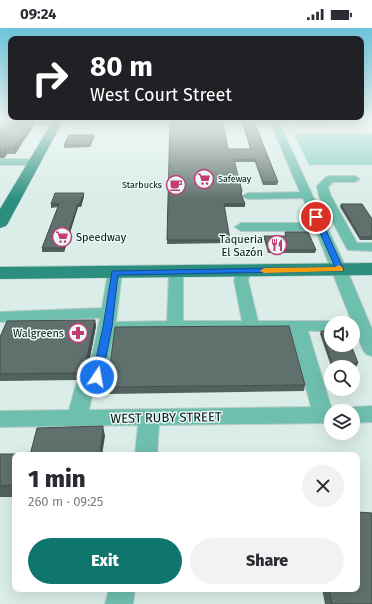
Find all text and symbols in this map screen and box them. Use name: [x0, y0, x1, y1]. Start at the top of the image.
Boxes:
text: 09:24: [20, 5, 56, 23]
text: 80 m: [90, 50, 153, 83]
icon: right: [24, 52, 76, 104]
text: West Court Street: [90, 84, 232, 106]
supermarket icon: Safeway: [193, 168, 215, 190]
cafe icon: Starbucks: [165, 174, 187, 196]
place label: Safeway: [218, 174, 252, 184]
place label: Starbucks: [122, 180, 162, 190]
pin: [299, 200, 333, 234]
icon: arrive: [305, 206, 327, 228]
supermarket icon: Speedway: [51, 226, 73, 248]
place label: Speedway: [76, 231, 127, 244]
place label: Taqueria El Sazón: [220, 233, 263, 259]
restaurant icon: Taqueria El Sazón: [266, 234, 288, 256]
map controls: [324, 316, 360, 440]
button: sound: [324, 316, 360, 352]
pharmacy icon: Walgreens: [67, 322, 89, 344]
place label: Walgreens: [13, 327, 64, 340]
position arrow: [76, 356, 118, 398]
button: search: [324, 360, 360, 396]
button: layers: [324, 404, 360, 440]
street label: WEST RUBY STREET: [110, 409, 222, 426]
text: 1 min: [28, 465, 86, 493]
button: close: [302, 465, 344, 507]
text: 260 m · 09:25: [28, 494, 103, 509]
button: Exit: [28, 538, 182, 584]
button: Share: [190, 538, 344, 584]

